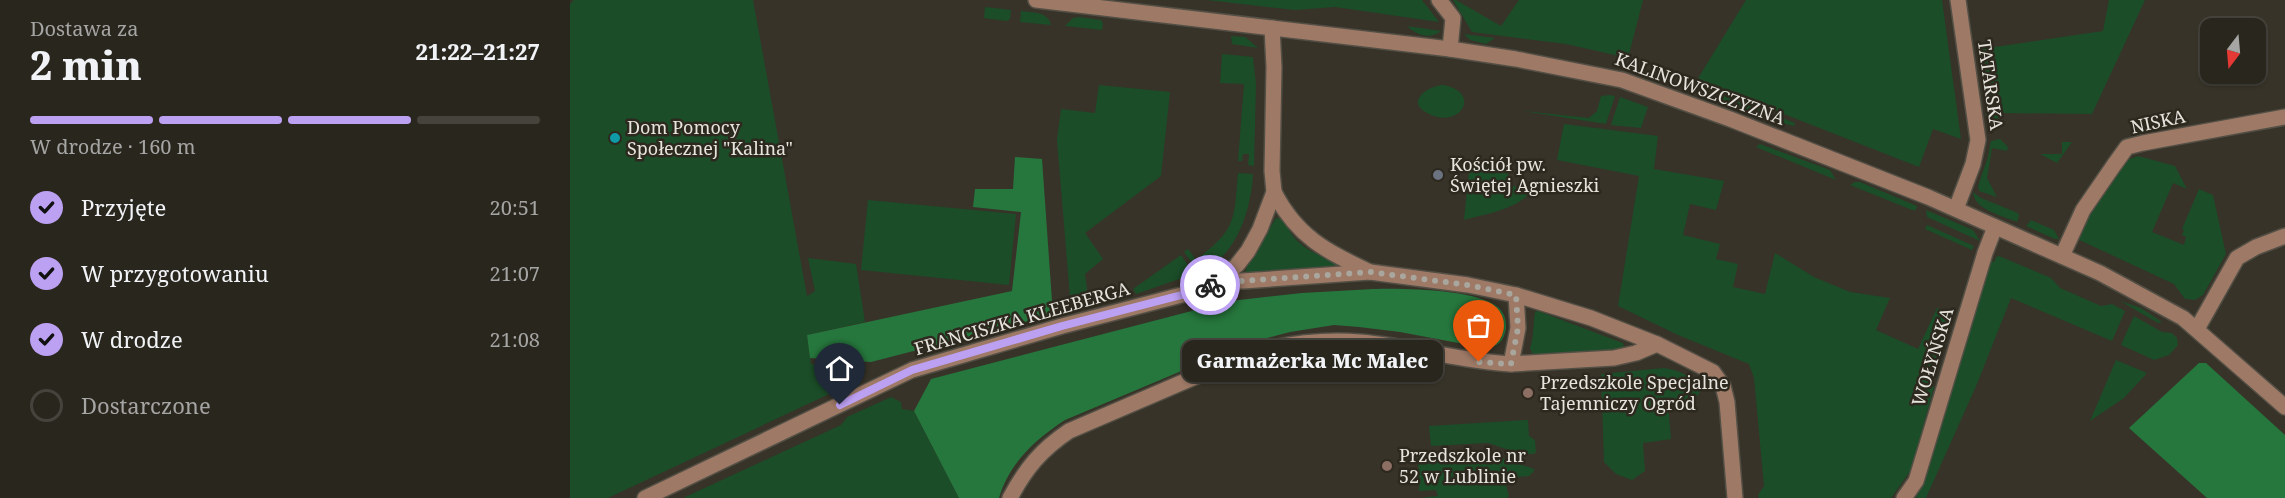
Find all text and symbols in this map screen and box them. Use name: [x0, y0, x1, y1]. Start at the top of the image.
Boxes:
text: Dostawa za: [30, 15, 139, 42]
north arrow: [2200, 18, 2266, 84]
map controls: [2200, 18, 2266, 84]
text: 21:22–21:27: [416, 36, 540, 66]
text: 2 min: [30, 38, 142, 91]
street label: TATARSKA: [1973, 38, 2009, 132]
street label: KALINOWSZCZYZNA: [1612, 46, 1789, 130]
street label: NISKA: [2128, 103, 2188, 139]
place label: Dom Pomocy Społecznej "Kalina": [627, 115, 793, 160]
marker: Dom Pomocy Społecznej "Kalina": [608, 131, 622, 145]
text: W drodze · 160 m: [30, 133, 196, 160]
place label: Kościół pw. Świętej Agnieszki: [1450, 152, 1599, 197]
marker: Kościół pw. Świętej Agnieszki: [1431, 168, 1445, 182]
icon: check: [30, 191, 63, 224]
text: Przyjęte: [81, 192, 166, 222]
text: 20:51: [490, 194, 540, 221]
courier: [1180, 255, 1240, 315]
icon: check: [30, 257, 63, 290]
text: W przygotowaniu: [81, 258, 269, 288]
text: 21:07: [490, 260, 540, 287]
icon: bike: [1194, 269, 1227, 302]
street label: FRANCISZKA KLEEBERGA: [911, 276, 1133, 360]
pin: [1453, 300, 1504, 362]
street label: WOŁYŃSKA: [1906, 304, 1959, 409]
icon: bag: [1462, 309, 1495, 342]
icon: check: [30, 323, 63, 356]
text: W drodze: [81, 324, 183, 354]
text: 21:08: [490, 326, 540, 353]
callout: Garmażerka Mc Malec: [1182, 341, 1443, 383]
pin: [814, 343, 865, 405]
text: Garmażerka Mc Malec: [1197, 347, 1428, 374]
icon: home: [823, 352, 856, 385]
place label: Przedszkole Specjalne Tajemniczy Ogród: [1540, 370, 1729, 415]
marker: Przedszkole Specjalne Tajemniczy Ogród: [1521, 386, 1535, 400]
text: Dostarczone: [81, 390, 211, 420]
place label: Przedszkole nr 52 w Lublinie: [1399, 443, 1527, 488]
marker: Przedszkole nr 52 w Lublinie: [1380, 459, 1394, 473]

